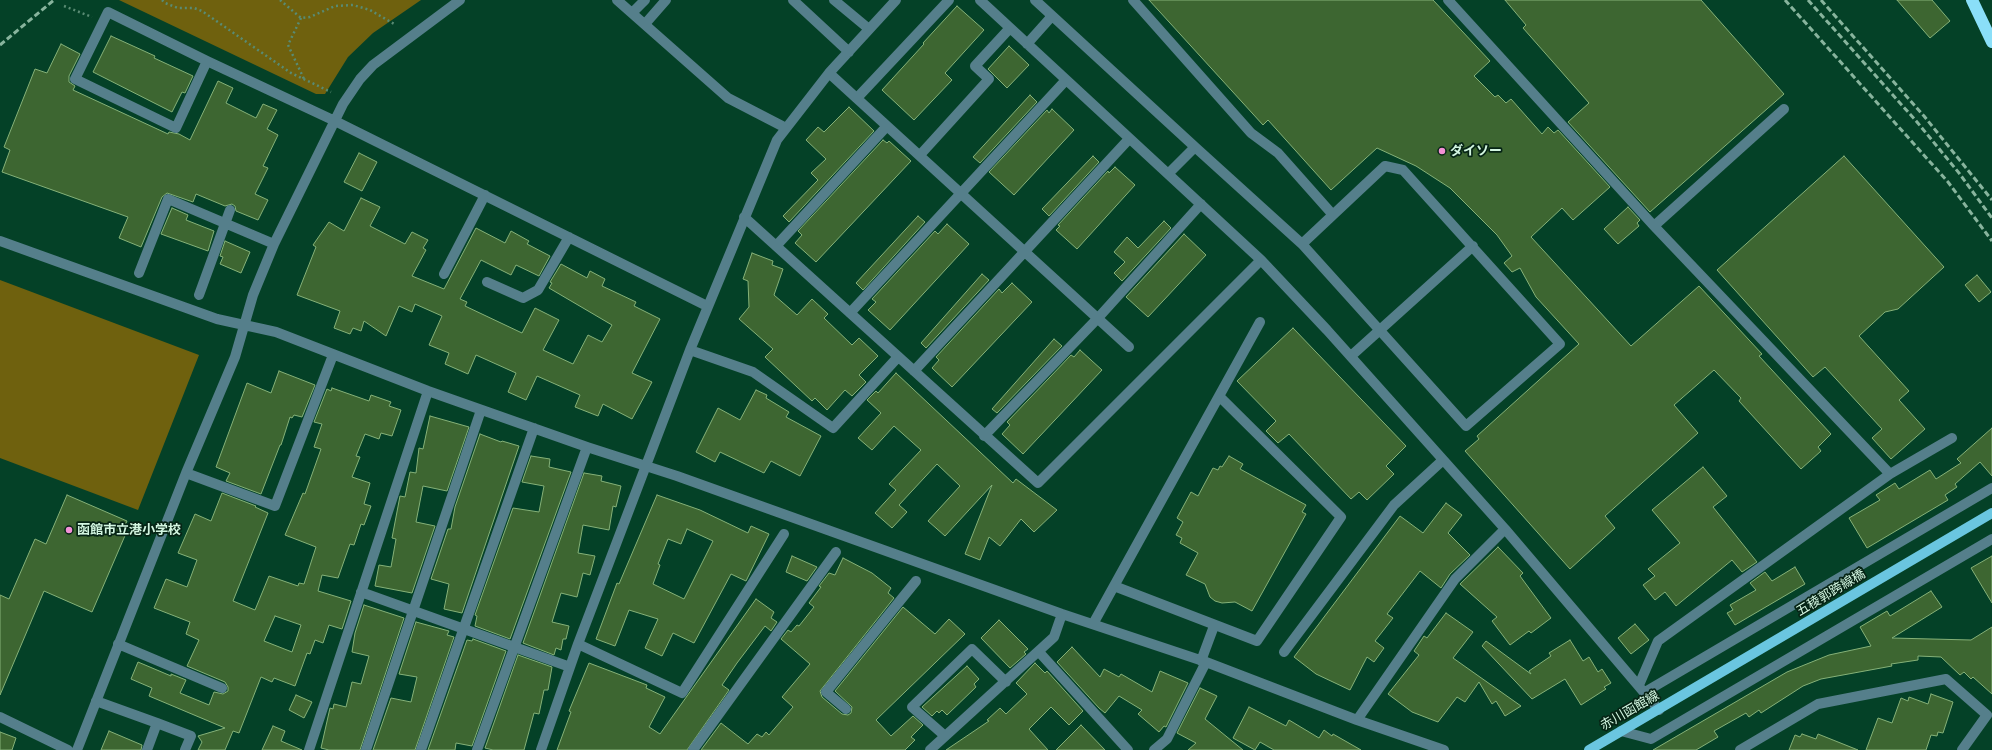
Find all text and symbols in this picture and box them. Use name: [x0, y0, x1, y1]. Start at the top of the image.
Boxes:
place label: ダイソー: [1450, 143, 1502, 159]
marker: ダイソー: [1437, 146, 1447, 156]
place label: 函館市立港小学校: [77, 522, 181, 538]
marker: 函館市立港小学校: [64, 525, 74, 535]
street label: 五稜郭跨線橋: [1794, 566, 1868, 620]
street label: 赤川函館線: [1598, 688, 1662, 734]

